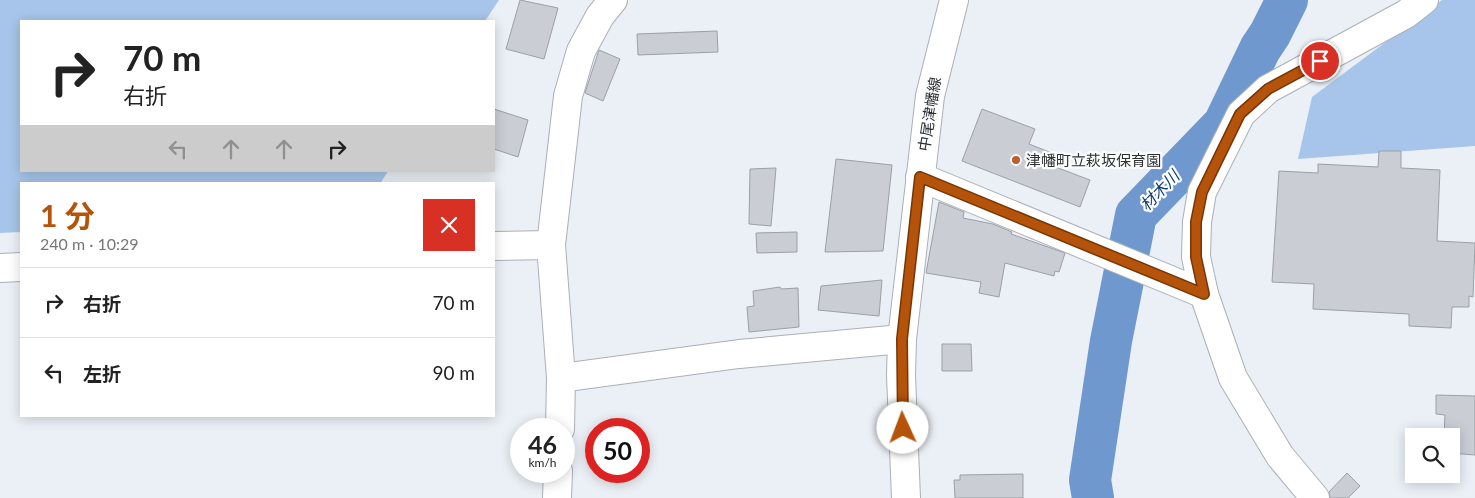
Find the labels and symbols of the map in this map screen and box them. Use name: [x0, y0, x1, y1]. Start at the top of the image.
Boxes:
pin: [1299, 40, 1341, 82]
street label: 中尾津幡線: [914, 76, 944, 152]
place label: 津幡町立萩坂保育園: [1026, 151, 1161, 169]
marker: 津幡町立萩坂保育園: [1010, 154, 1022, 166]
water label: 材木川: [1135, 165, 1184, 214]
position arrow: [876, 401, 928, 453]
speed limit sign: 50: [585, 418, 650, 483]

